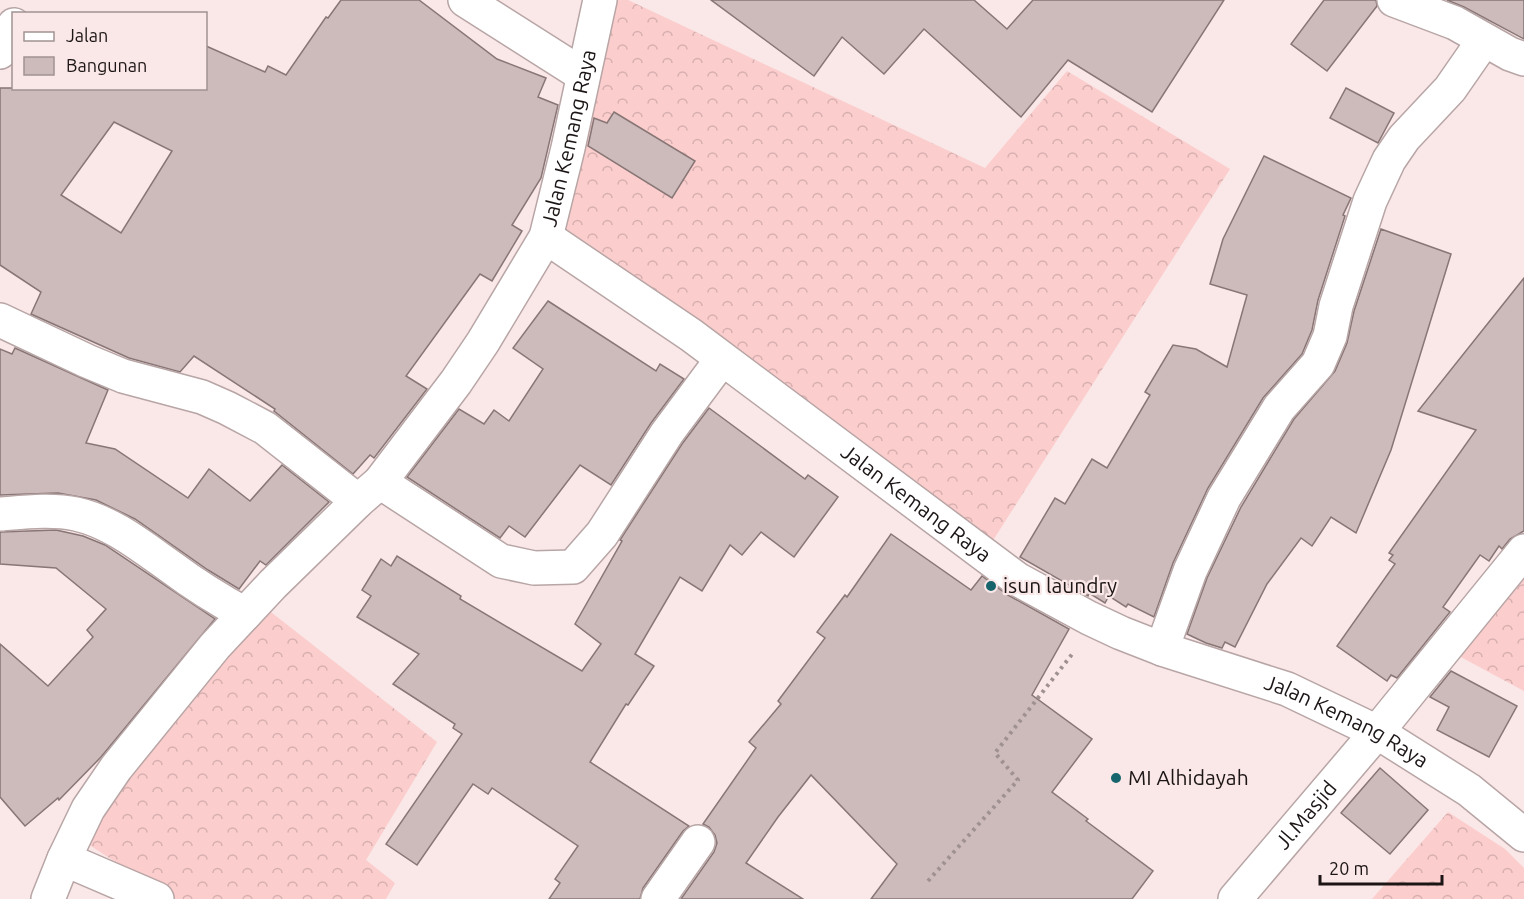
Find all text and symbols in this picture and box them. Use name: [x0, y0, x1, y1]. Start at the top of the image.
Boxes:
legend: [12, 12, 207, 90]
text: Jalan: [66, 25, 108, 45]
street label: Jalan Kemang Raya: [536, 47, 600, 229]
text: Bangunan: [66, 55, 147, 75]
street label: Jalan Kemang Raya: [837, 439, 996, 566]
place label: isun laundry: [1003, 573, 1117, 597]
marker: isun laundry: [984, 579, 998, 593]
street label: Jalan Kemang Raya: [1262, 670, 1433, 772]
place label: MI Alhidayah: [1128, 765, 1249, 789]
marker: MI Alhidayah: [1109, 771, 1123, 785]
street label: Jl.Masjid: [1270, 776, 1341, 853]
scale bar: [1320, 848, 1442, 886]
text: 20 m: [1329, 858, 1369, 878]

